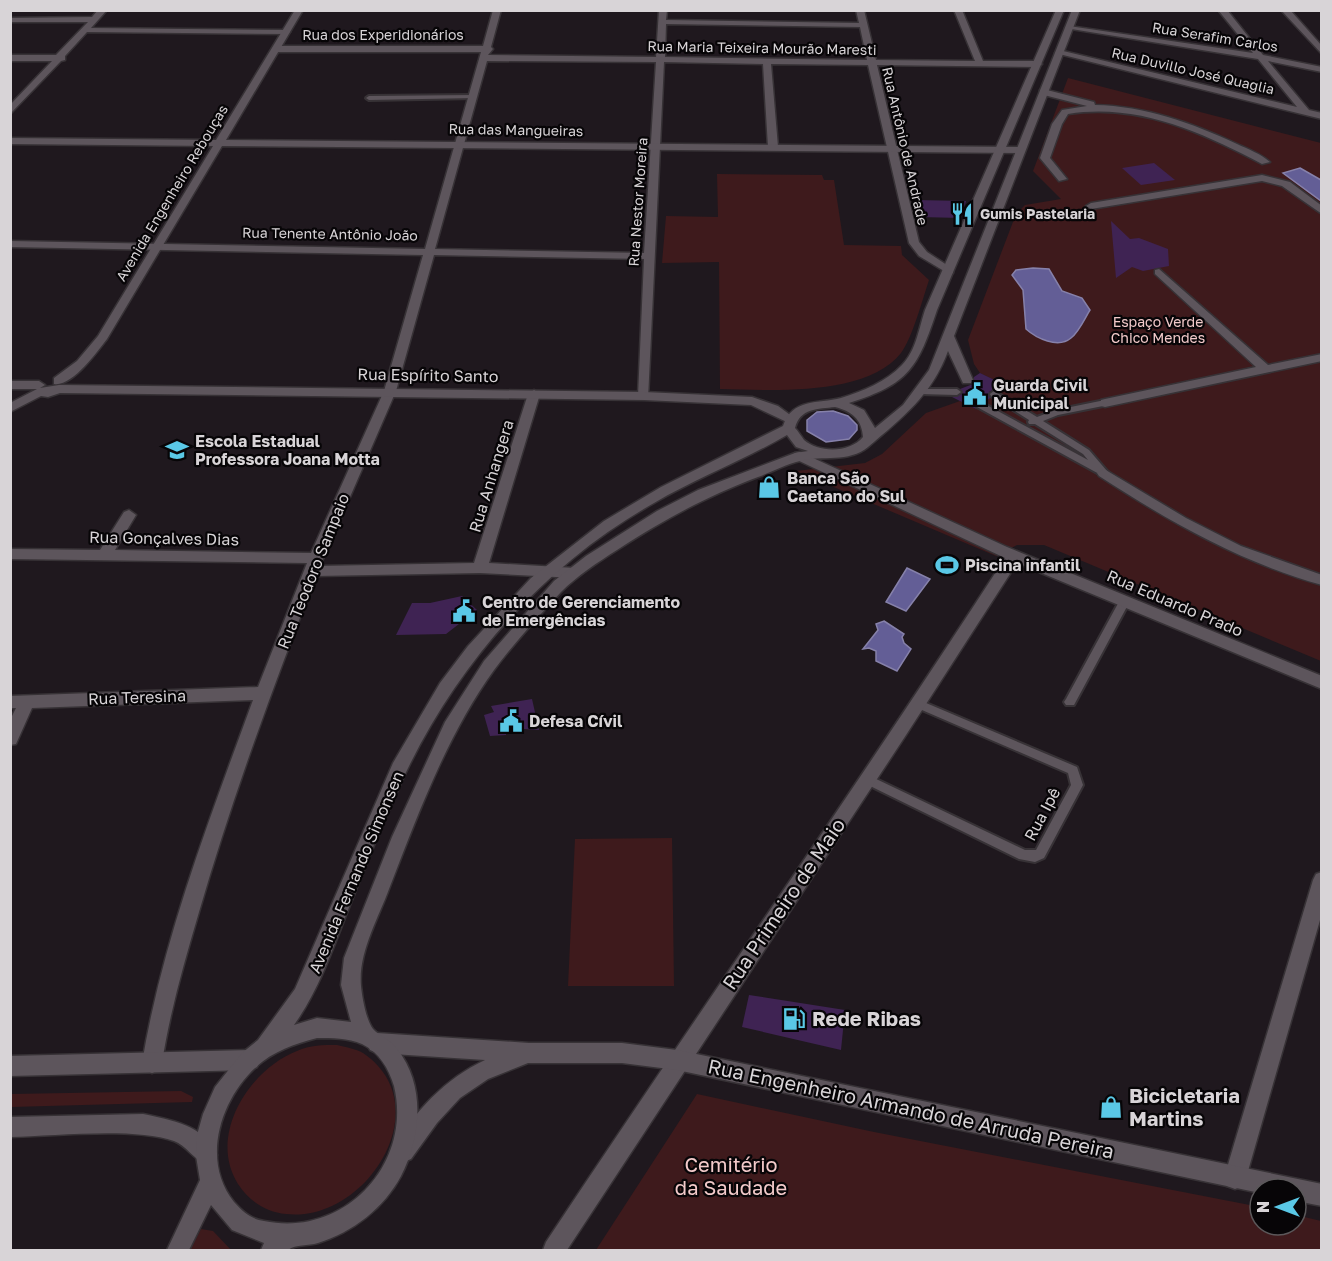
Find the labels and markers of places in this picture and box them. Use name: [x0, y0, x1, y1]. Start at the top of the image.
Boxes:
restaurant icon: Gumis Pastelaria: [949, 201, 975, 227]
place label: Gumis Pastelaria: [980, 205, 1095, 222]
place label: Guarda Civil Municipal: [993, 375, 1088, 413]
public building icon: Guarda Civil Municipal: [962, 381, 988, 407]
place label: Escola Estadual Professora Joana Motta: [195, 431, 380, 469]
school or university icon: Escola Estadual Professora Joana Motta: [164, 437, 190, 463]
place label: Banca São Caetano do Sul: [787, 468, 906, 506]
shop icon: Banca São Caetano do Sul: [756, 474, 782, 500]
sports icon: Piscina infantil: [934, 552, 960, 578]
place label: Piscina infantil: [965, 555, 1081, 575]
place label: Centro de Gerenciamento de Emergências: [482, 592, 680, 630]
public building icon: Centro de Gerenciamento de Emergências: [451, 598, 477, 624]
public building icon: Defesa Cívil: [498, 708, 524, 734]
place label: Defesa Cívil: [529, 711, 623, 731]
fuel station icon: Rede Ribas: [781, 1006, 807, 1032]
place label: Rede Ribas: [812, 1006, 921, 1030]
place label: Bicicletaria Martins: [1129, 1083, 1240, 1130]
shop icon: Bicicletaria Martins: [1098, 1094, 1124, 1120]

